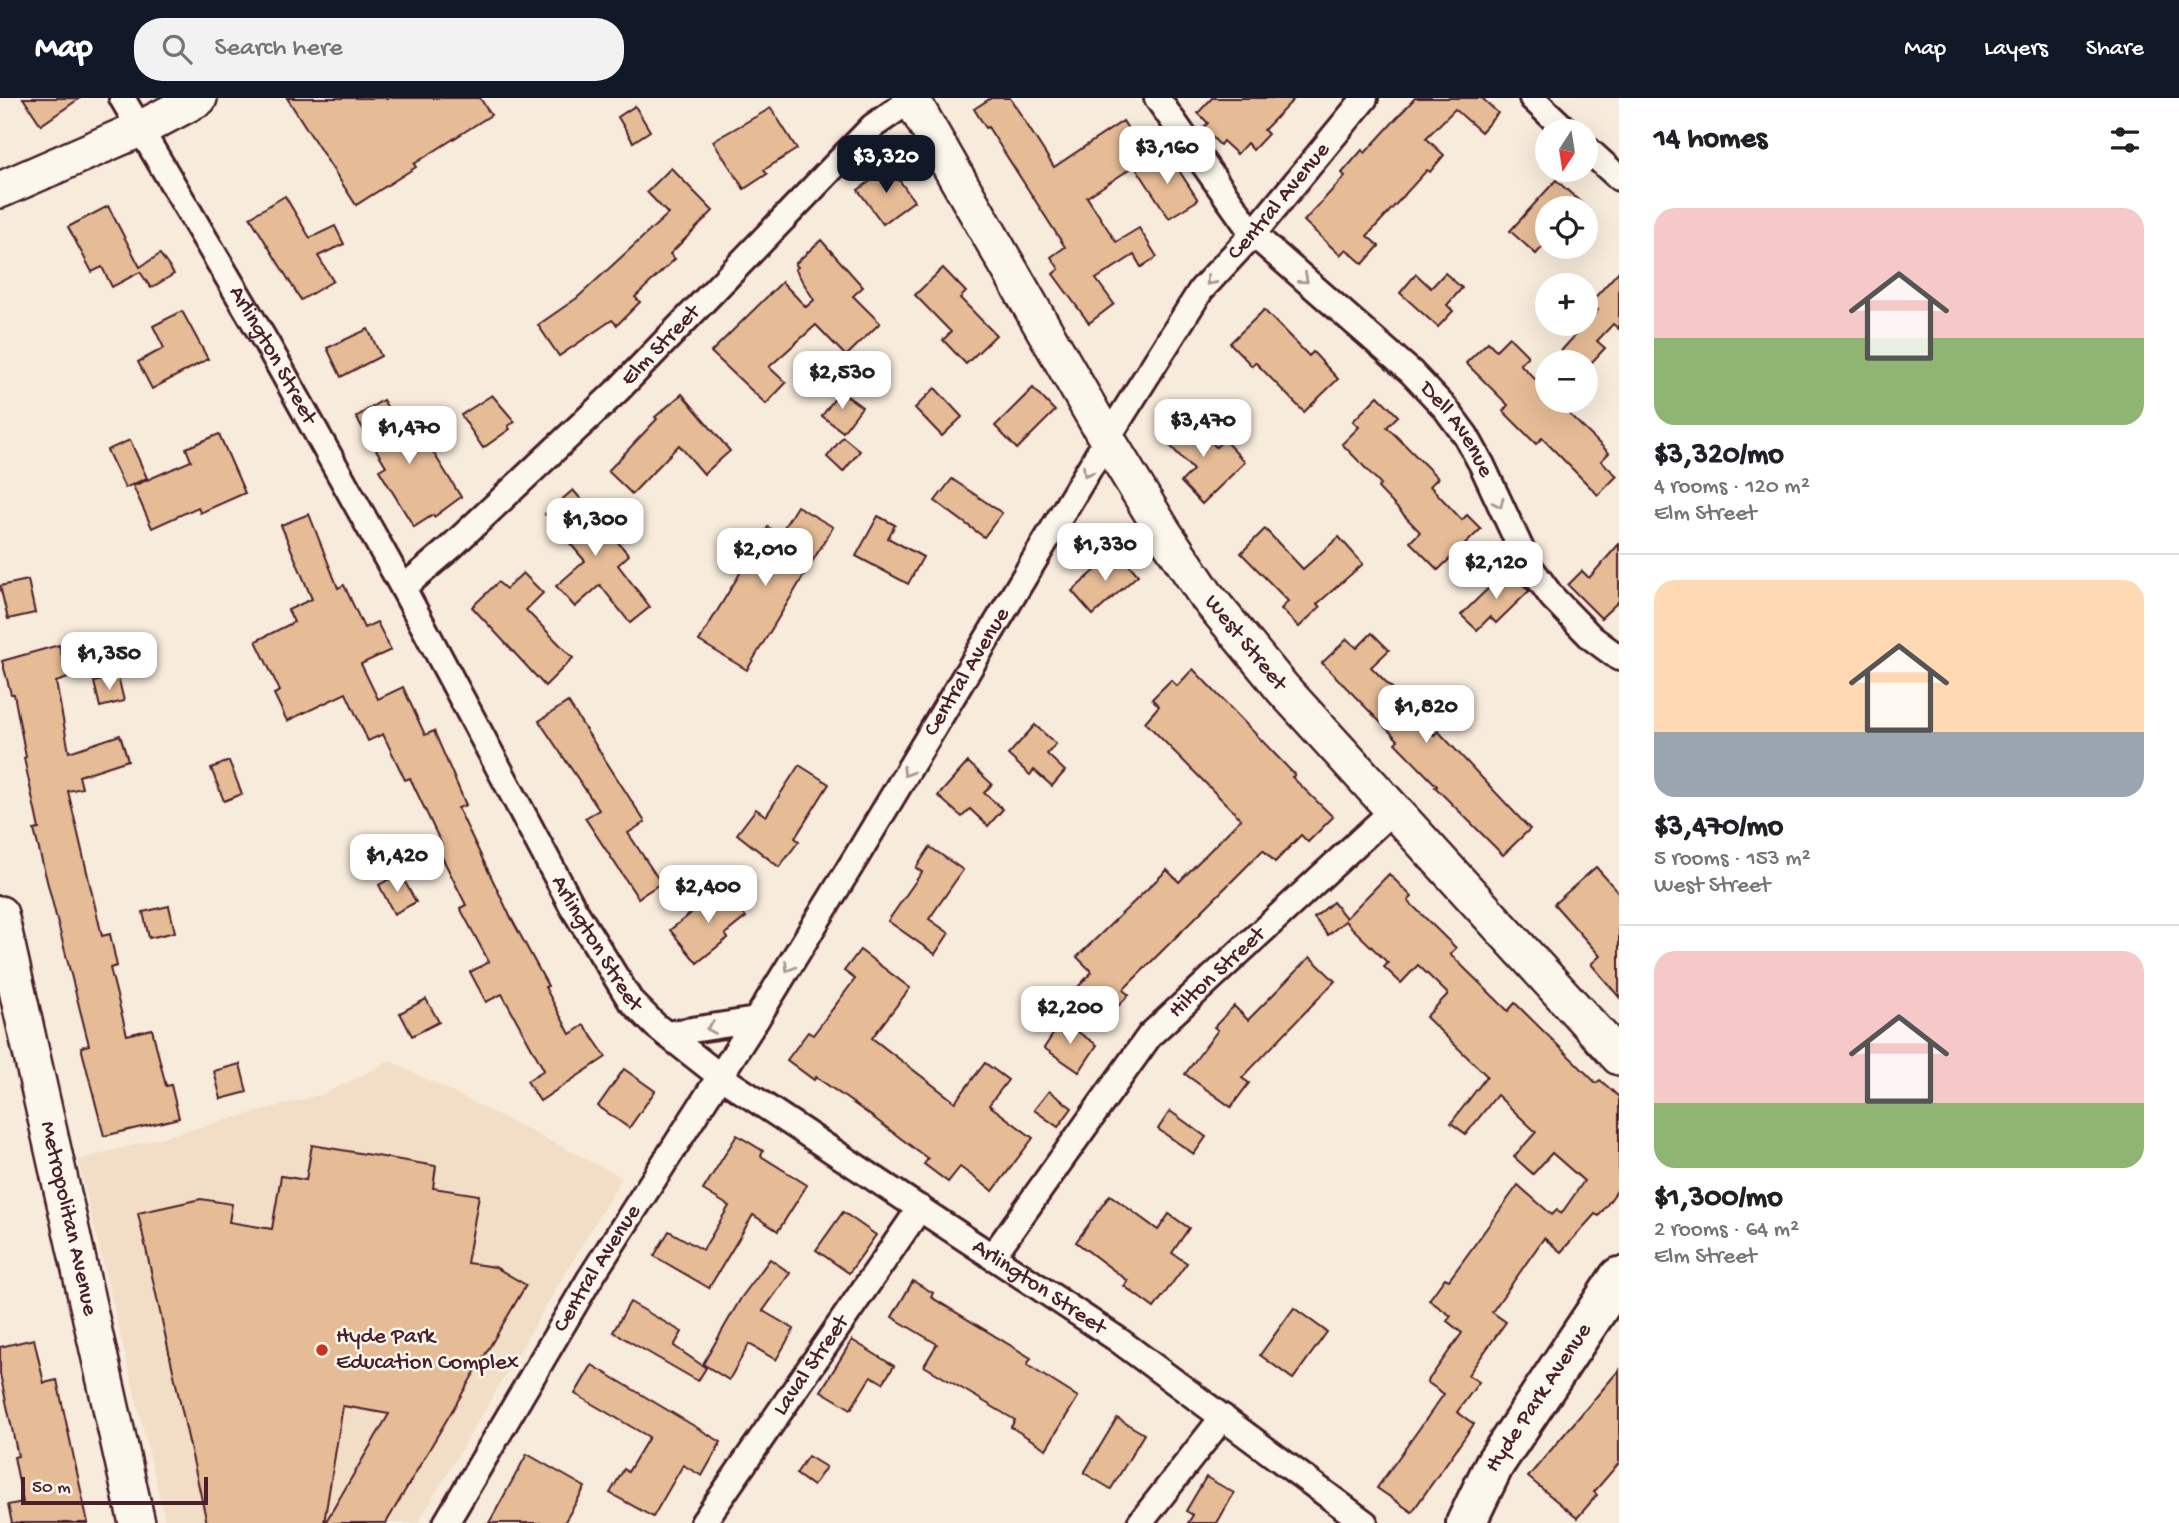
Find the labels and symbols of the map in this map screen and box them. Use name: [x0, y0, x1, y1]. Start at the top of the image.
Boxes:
north arrow: [1535, 119, 1598, 182]
pin: $3,160: [1110, 126, 1224, 186]
pin: $3,320: [829, 136, 943, 195]
street label: Central Avenue: [1222, 136, 1337, 266]
one-way arrow: [1296, 271, 1309, 283]
one-way arrow: [1206, 273, 1218, 286]
street label: Arlington Street: [222, 281, 323, 431]
street label: Elm Street: [616, 298, 707, 392]
pin: $2,530: [785, 352, 899, 411]
street label: Dell Avenue: [1412, 374, 1500, 483]
pin: $3,470: [1146, 400, 1260, 459]
pin: $1,470: [352, 406, 466, 466]
one-way arrow: [1082, 464, 1095, 477]
one-way arrow: [1491, 495, 1505, 508]
pin: $1,300: [538, 498, 652, 558]
pin: $1,330: [1048, 524, 1162, 583]
pin: $2,010: [708, 528, 822, 588]
pin: $2,120: [1439, 542, 1553, 601]
street label: West Street: [1198, 589, 1293, 698]
street label: Central Avenue: [918, 602, 1017, 741]
pin: $1,350: [52, 632, 166, 692]
pin: $1,820: [1369, 686, 1483, 745]
one-way arrow: [903, 765, 916, 778]
pin: $1,420: [340, 834, 454, 894]
pin: $2,400: [651, 866, 765, 925]
street label: Arlington Street: [545, 871, 649, 1019]
street label: Hilton Street: [1163, 920, 1272, 1024]
one-way arrow: [785, 959, 798, 972]
pin: $2,200: [1013, 986, 1127, 1046]
one-way arrow: [705, 1020, 717, 1035]
street label: Metropolitan Avenue: [34, 1119, 104, 1319]
street label: Central Avenue: [548, 1199, 648, 1337]
street label: Arlington Street: [967, 1233, 1112, 1342]
street label: Laval Street: [767, 1309, 856, 1421]
street label: Hyde Park Avenue: [1479, 1317, 1599, 1478]
place label: Hyde Park Education Complex: [336, 1324, 519, 1377]
marker: Hyde Park Education Complex: [314, 1342, 330, 1358]
scale bar: [21, 1474, 208, 1506]

